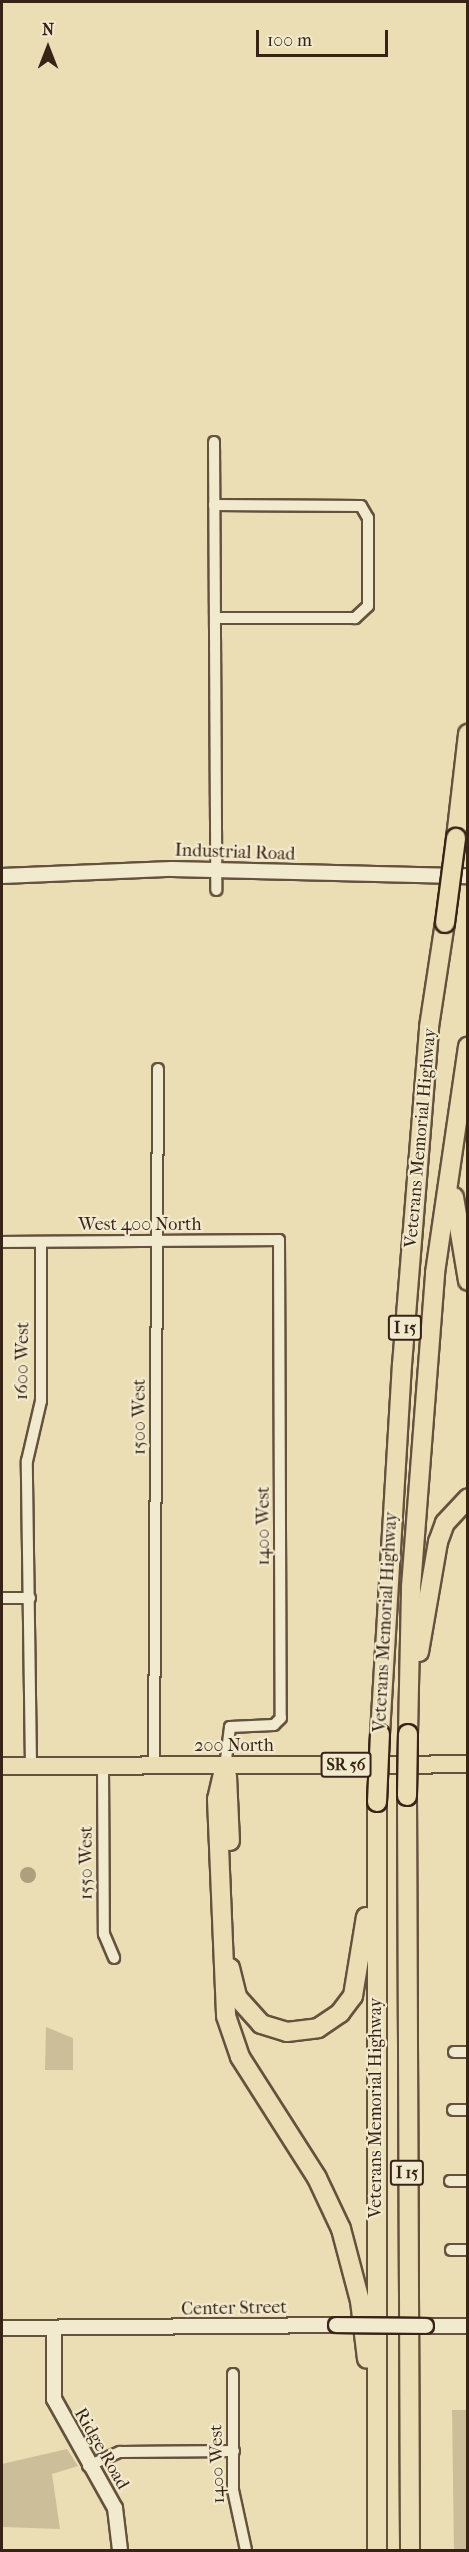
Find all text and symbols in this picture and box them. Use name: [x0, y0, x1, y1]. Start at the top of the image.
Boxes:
north arrow: [18, 18, 78, 78]
scale bar: [259, 18, 391, 56]
text: N: [42, 20, 54, 39]
text: 100 m: [267, 30, 312, 51]
street label: Industrial Road: [174, 840, 296, 866]
street label: Veterans Memorial Highway: [401, 1027, 441, 1249]
street label: West 400 North: [78, 1214, 202, 1236]
road number: I 15: [387, 1315, 423, 1341]
street label: 1600 West: [12, 1322, 34, 1400]
street label: 1500 West: [129, 1379, 151, 1455]
street label: 1400 West: [253, 1486, 275, 1566]
street label: Veterans Memorial Highway: [369, 1511, 403, 1733]
street label: 200 North: [194, 1735, 274, 1757]
road number: SR 56: [320, 1752, 372, 1778]
street label: 1550 West: [76, 1826, 98, 1900]
street label: Veterans Memorial Highway: [365, 1998, 387, 2218]
road number: I 15: [389, 2160, 425, 2186]
street label: Center Street: [181, 2297, 287, 2321]
street label: Ridge Road: [69, 2404, 133, 2494]
street label: 1400 West: [206, 2424, 230, 2504]

